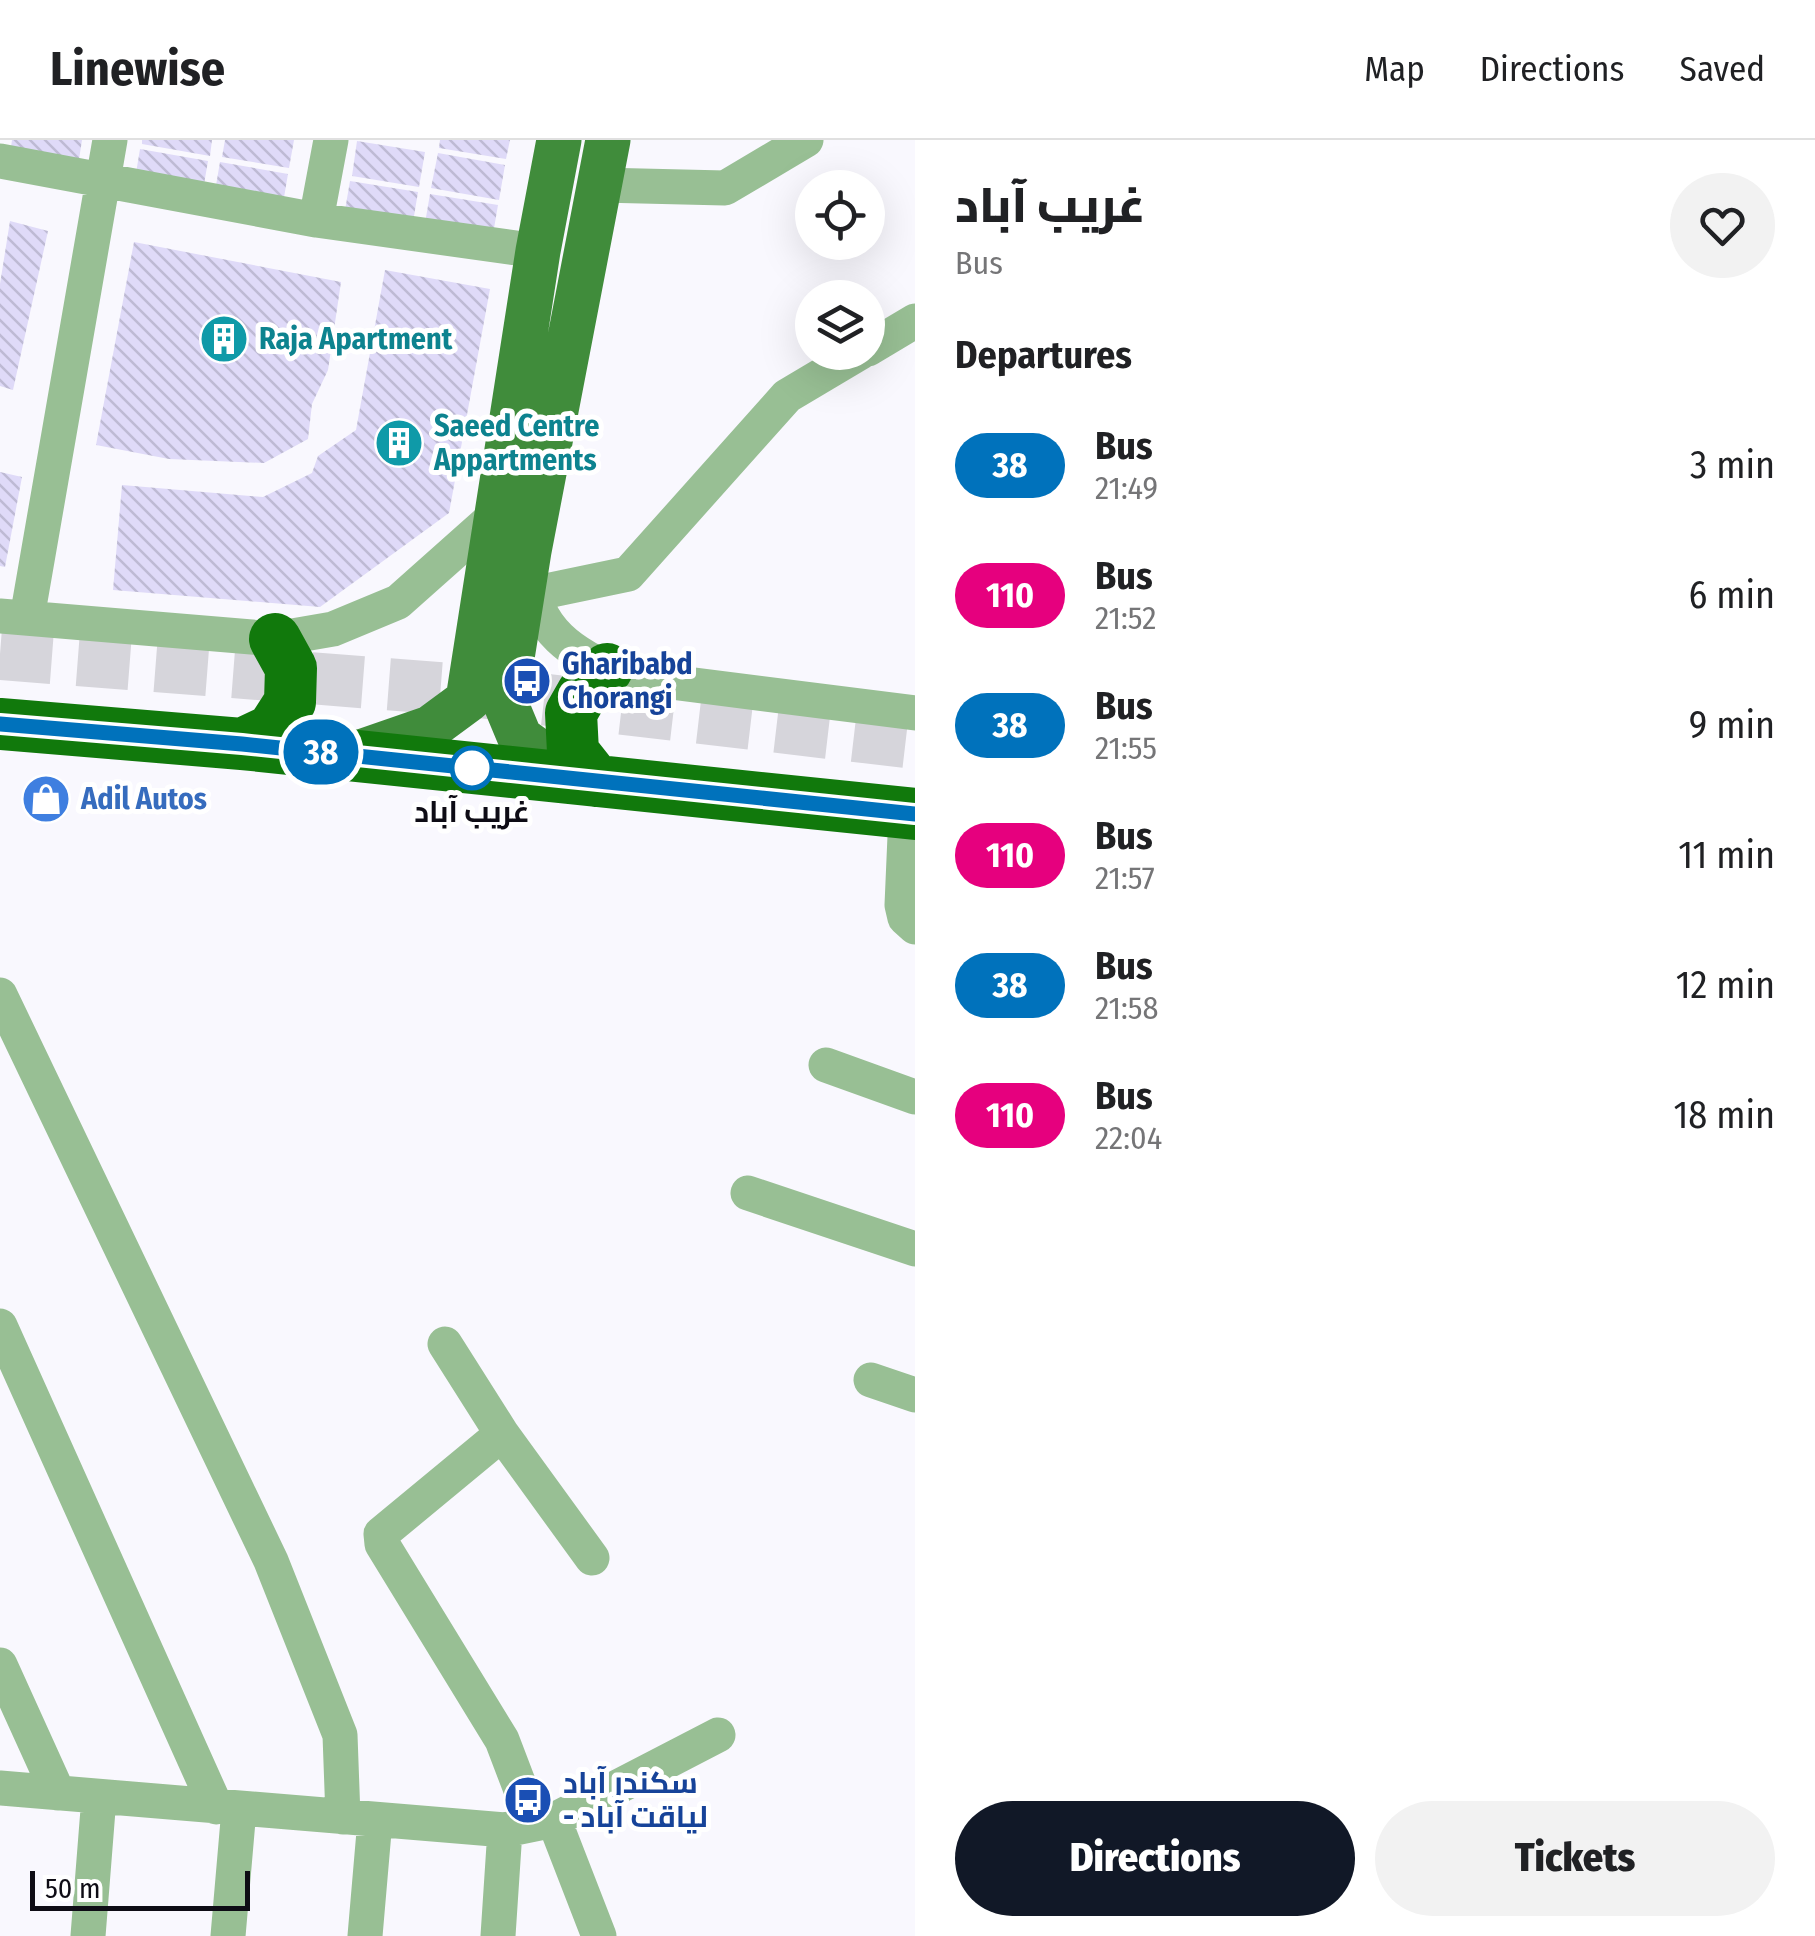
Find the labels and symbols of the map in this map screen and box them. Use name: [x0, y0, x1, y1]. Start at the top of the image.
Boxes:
building icon: Raja Apartment: [198, 313, 250, 365]
place label: Raja Apartment: [259, 321, 453, 357]
place label: Saeed Centre Appartments: [433, 408, 599, 478]
building icon: Saeed Centre Appartments: [373, 417, 425, 469]
place label: Gharibabd Chorangi: [562, 646, 693, 716]
bus stop icon: Gharibabd Chorangi: [501, 655, 553, 707]
line badge: 38: [276, 720, 366, 784]
marker: غریب آباد: [451, 747, 493, 789]
shop icon: Adil Autos: [20, 773, 72, 825]
place label: Adil Autos: [80, 781, 207, 817]
place label: غریب آباد: [414, 794, 530, 830]
place label: سکندر آباد - لیاقت آباد: [563, 1765, 708, 1835]
bus stop icon: سکندر آباد - لیاقت آباد: [502, 1774, 554, 1826]
scale bar: [30, 1866, 250, 1910]

